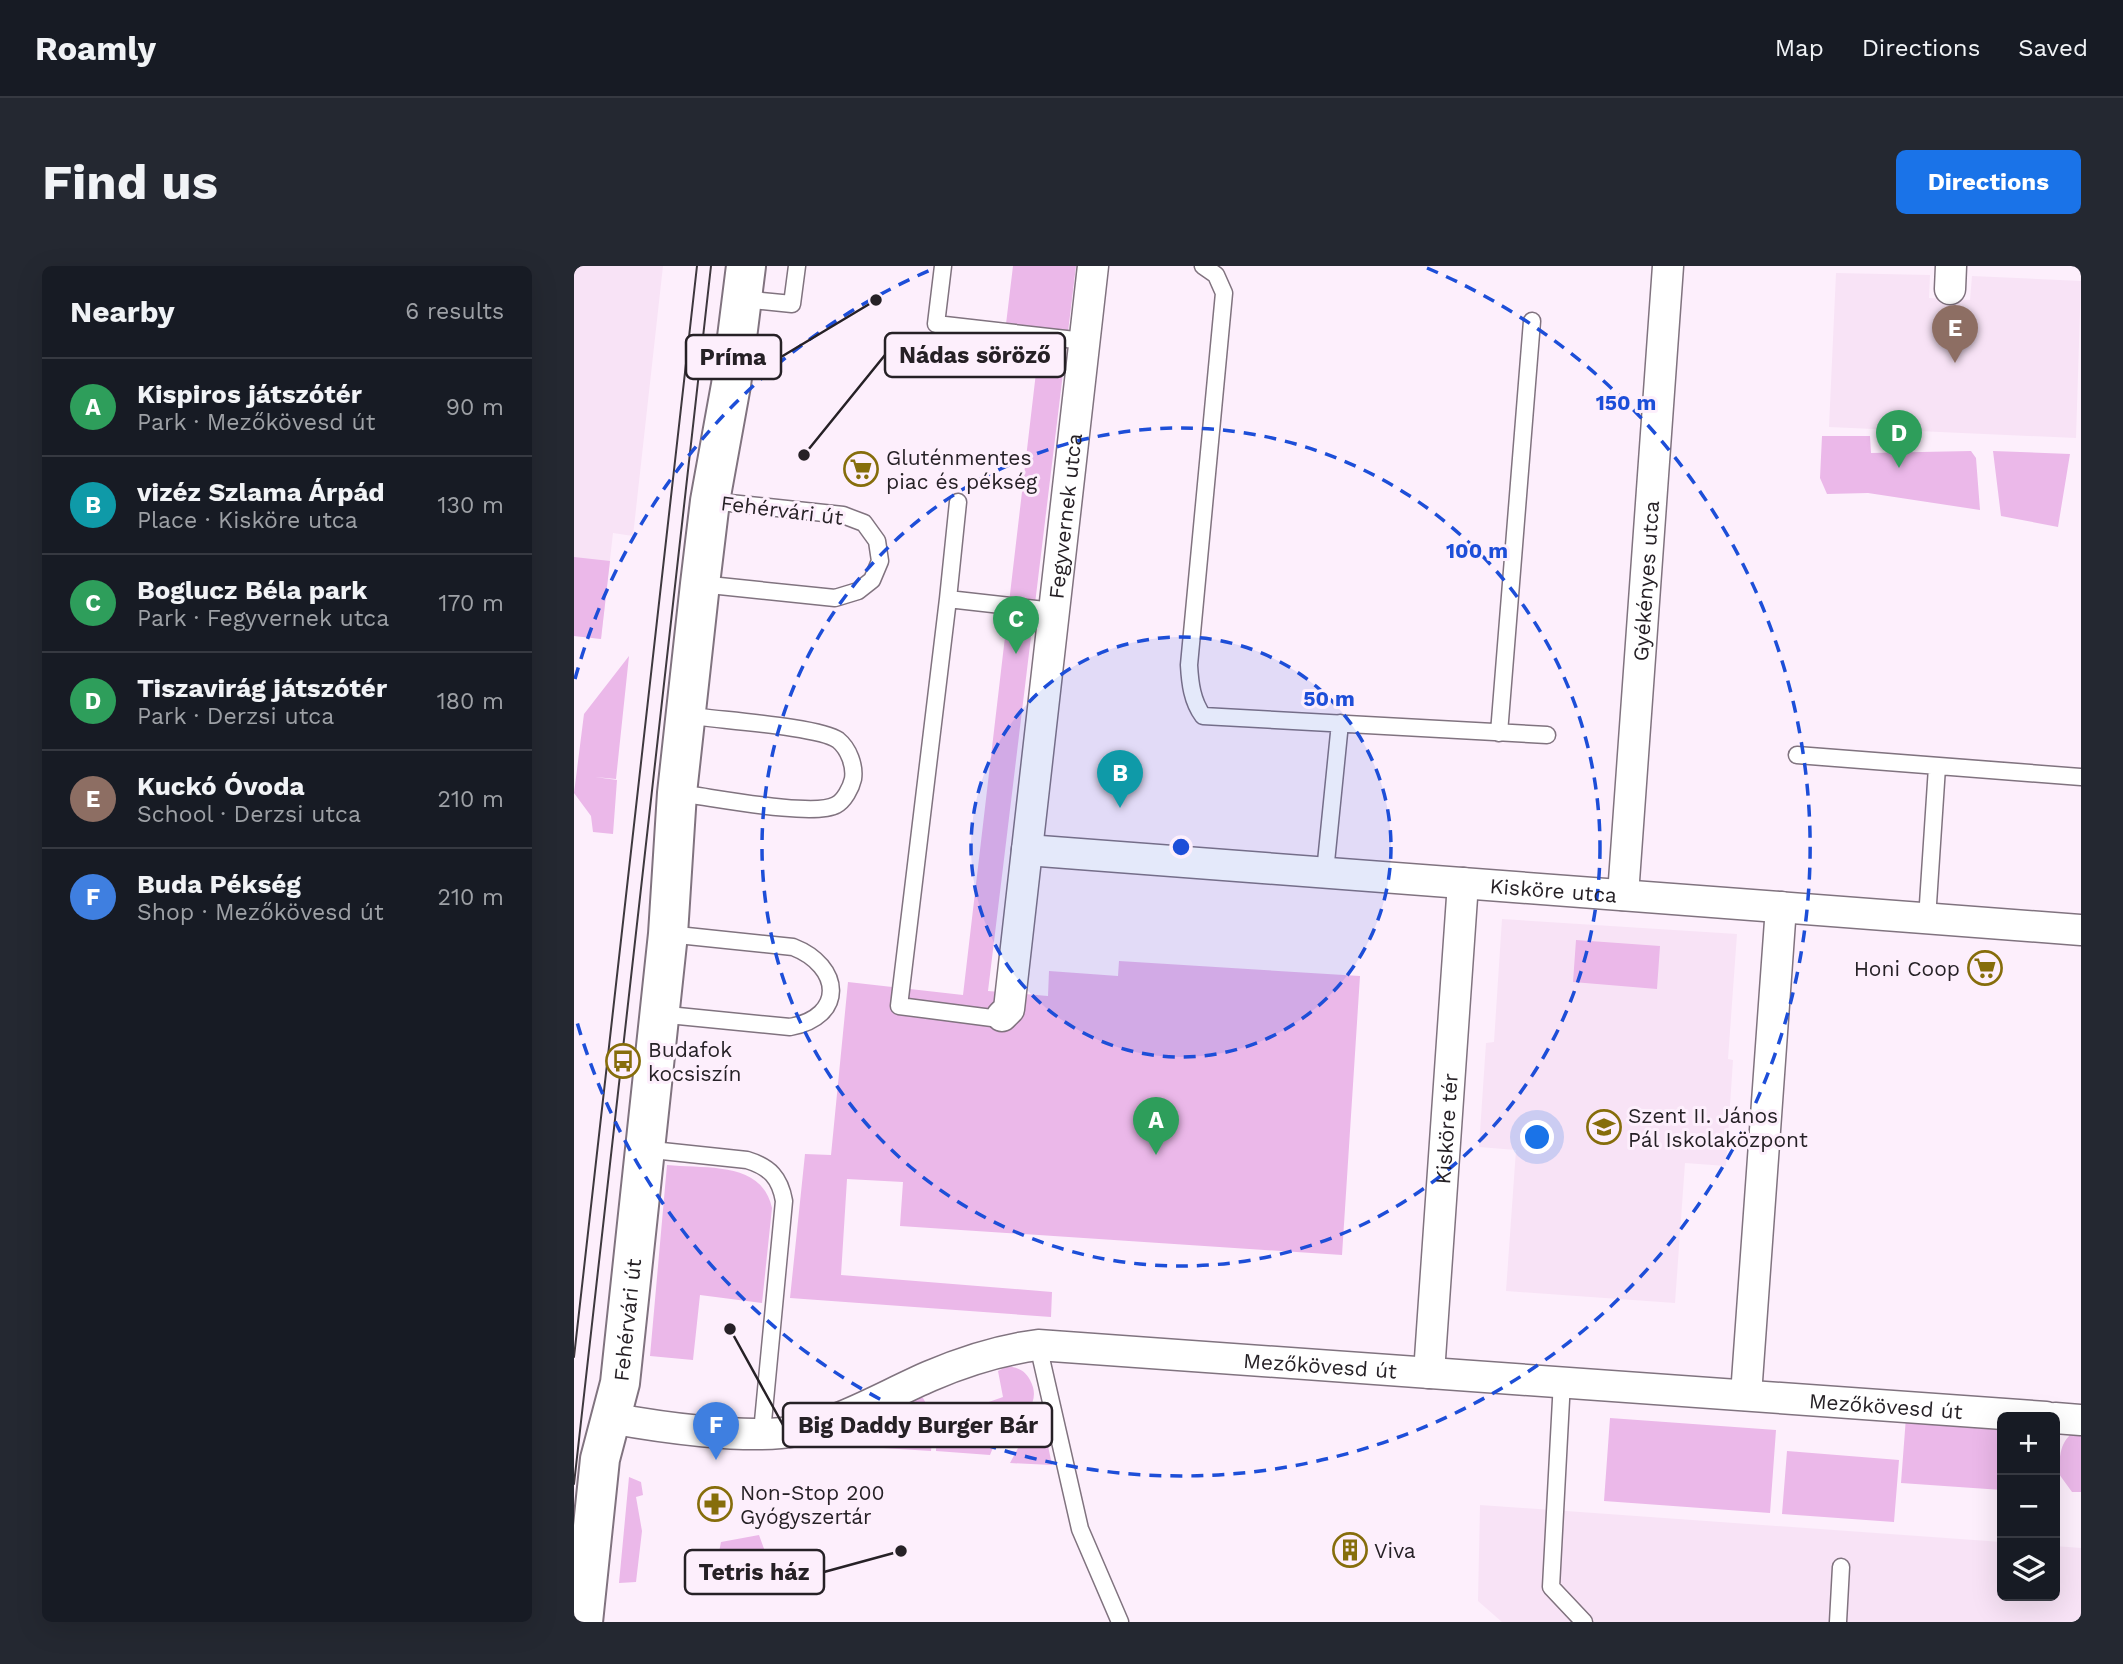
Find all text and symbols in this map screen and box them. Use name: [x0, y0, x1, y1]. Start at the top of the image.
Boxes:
text: Roamly: [35, 29, 156, 68]
text: Map: [1775, 34, 1824, 62]
text: Directions: [1862, 34, 1980, 62]
text: Saved: [2018, 34, 2088, 62]
button: Directions: [1896, 150, 2081, 214]
text: Find us: [42, 153, 218, 211]
text: Nearby: [70, 294, 175, 329]
text: 6 results: [405, 298, 504, 325]
pin: E: [1932, 305, 1978, 363]
callout: Nádas söröző: [885, 333, 1065, 377]
callout: Príma: [686, 335, 781, 379]
text: Nádas söröző: [899, 342, 1051, 369]
text: Príma: [700, 344, 767, 371]
text: Kispiros játszótér: [137, 379, 362, 409]
text: 150 m: [1596, 390, 1656, 415]
text: A: [85, 394, 101, 421]
text: 90 m: [446, 394, 504, 421]
text: Park · Mezőkövesd út: [137, 409, 375, 436]
pin: D: [1876, 410, 1922, 468]
street label: Fegyvernek utca: [1043, 432, 1087, 600]
place label: Gluténmentes piac és pékség: [886, 445, 1038, 494]
supermarket icon: Gluténmentes piac és pékség: [842, 450, 880, 488]
text: vizéz Szlama Árpád: [137, 477, 385, 507]
street label: Fehérvári út: [719, 490, 845, 530]
text: B: [85, 492, 101, 519]
text: 130 m: [438, 492, 504, 519]
street label: Gyékényes utca: [1627, 499, 1664, 662]
text: Place · Kisköre utca: [137, 507, 358, 534]
text: 100 m: [1446, 538, 1508, 563]
text: Boglucz Béla park: [137, 575, 367, 605]
text: C: [85, 590, 101, 617]
text: 170 m: [439, 590, 504, 617]
pin: C: [993, 596, 1039, 654]
text: Park · Fegyvernek utca: [137, 605, 389, 632]
text: Tiszavirág játszótér: [137, 673, 387, 703]
text: 50 m: [1303, 686, 1355, 711]
text: D: [85, 688, 101, 715]
text: 180 m: [437, 688, 504, 715]
text: Park · Derzsi utca: [137, 703, 334, 730]
pin: B: [1097, 750, 1143, 808]
text: Kuckó Óvoda: [137, 771, 305, 801]
text: E: [86, 786, 100, 813]
text: 210 m: [438, 786, 504, 813]
text: School · Derzsi utca: [137, 801, 361, 828]
centre of rings: [1169, 835, 1193, 859]
text: Buda Pékség: [137, 869, 301, 899]
street label: Kisköre utca: [1489, 873, 1618, 907]
text: F: [86, 884, 100, 911]
text: 210 m: [438, 884, 504, 911]
text: Shop · Mezőkövesd út: [137, 899, 384, 926]
supermarket icon: Honi Coop: [1966, 949, 2004, 987]
place label: Honi Coop: [1854, 956, 1960, 981]
place label: Budafok kocsiszín: [648, 1037, 741, 1086]
bus stop icon: Budafok kocsiszín: [604, 1042, 642, 1080]
street label: Kisköre tér: [1430, 1072, 1462, 1185]
pin: A: [1133, 1097, 1179, 1155]
place label: Szent II. János Pál Iskolaközpont: [1628, 1103, 1808, 1152]
school or university icon: Szent II. János Pál Iskolaközpont: [1585, 1108, 1623, 1146]
your location: [1520, 1120, 1554, 1154]
street label: Fehérvári út: [608, 1257, 646, 1382]
street label: Mezőkövesd út: [1243, 1347, 1398, 1383]
street label: Mezőkövesd út: [1808, 1388, 1964, 1424]
pin: F: [693, 1402, 739, 1460]
callout: Big Daddy Burger Bár: [783, 1403, 1052, 1447]
text: Big Daddy Burger Bár: [798, 1412, 1038, 1439]
map controls: [1997, 1412, 2060, 1601]
button: +: [1997, 1412, 2060, 1475]
button: −: [1997, 1475, 2060, 1538]
place label: Non-Stop 200 Gyógyszertár: [740, 1480, 885, 1529]
pharmacy icon: Non-Stop 200 Gyógyszertár: [696, 1485, 734, 1523]
building icon: Viva: [1331, 1531, 1369, 1569]
place label: Viva: [1374, 1538, 1416, 1563]
button: layers: [1997, 1538, 2060, 1601]
callout: Tetris ház: [685, 1550, 824, 1594]
text: Tetris ház: [699, 1559, 810, 1586]

